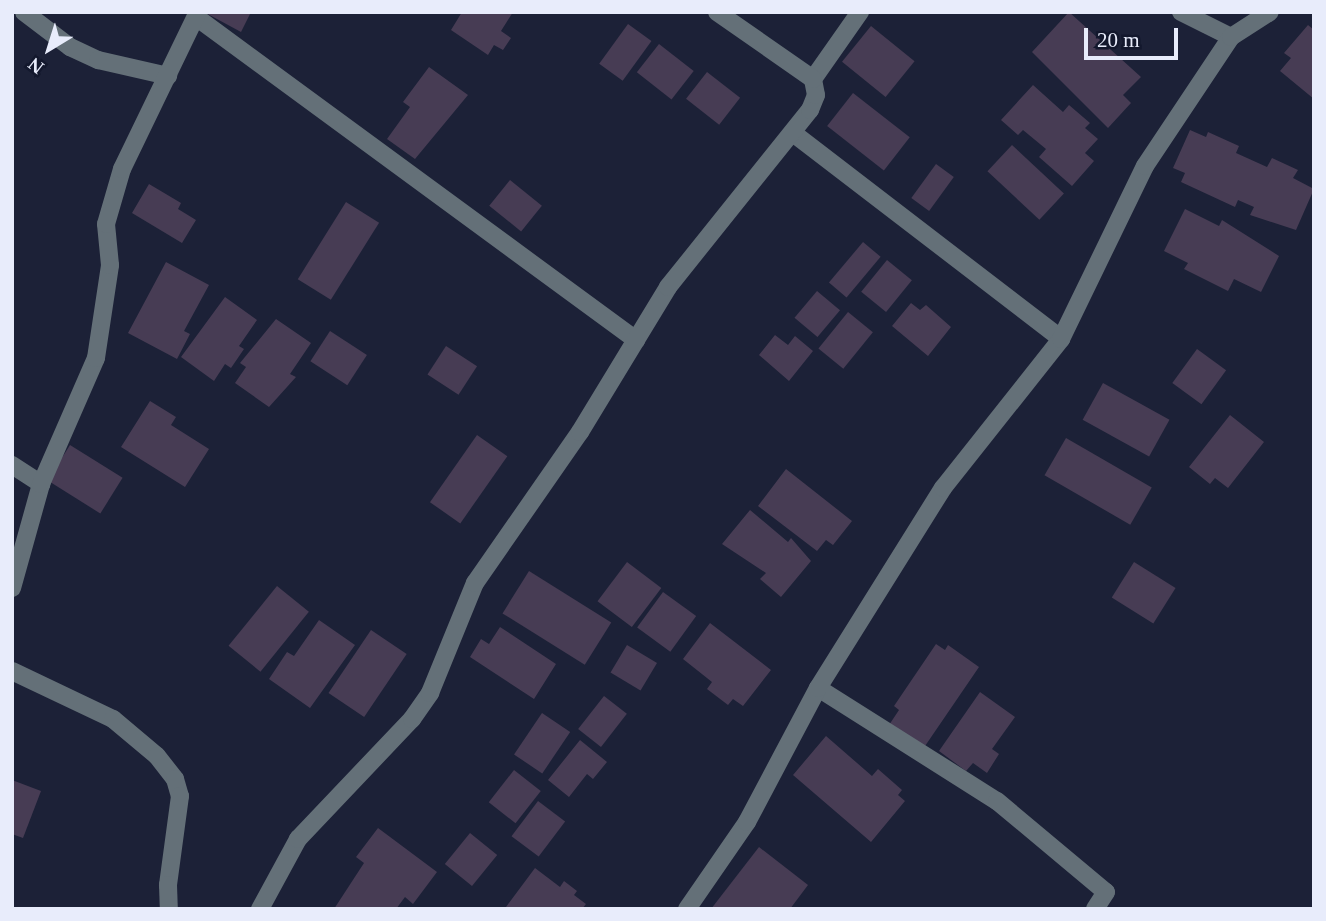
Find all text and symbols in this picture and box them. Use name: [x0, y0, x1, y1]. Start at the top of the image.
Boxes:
north arrow: [14, 14, 84, 84]
scale bar: [1088, 14, 1182, 58]
text: 20 m: [1097, 28, 1140, 52]
text: N: [24, 53, 48, 78]

